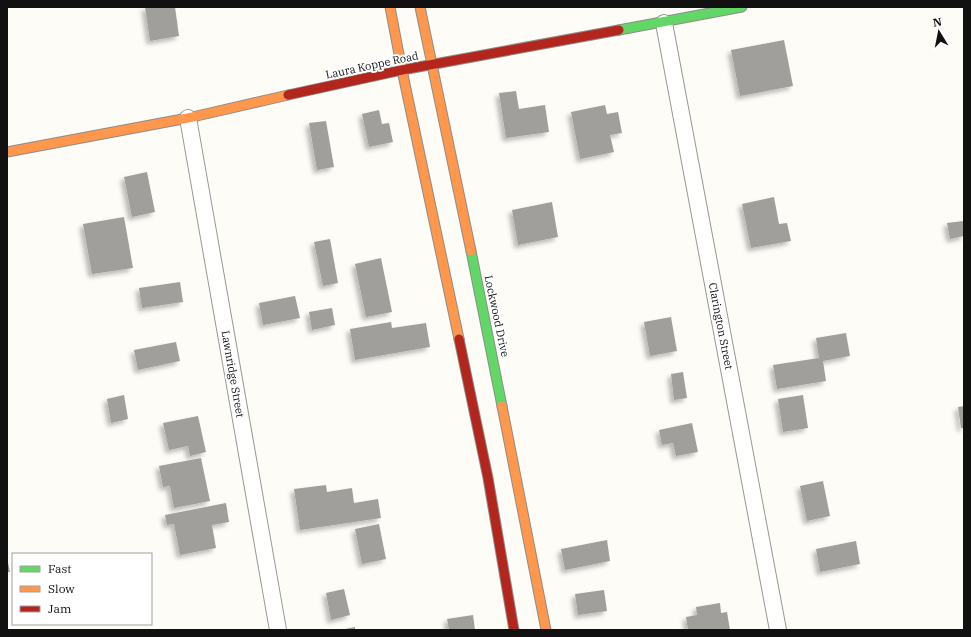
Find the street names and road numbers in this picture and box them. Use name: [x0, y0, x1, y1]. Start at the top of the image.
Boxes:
street label: Laura Koppe Road: [324, 48, 420, 82]
street label: Lockwood Drive: [482, 274, 513, 358]
street label: Clarington Street: [706, 281, 736, 371]
street label: Lawnridge Street: [218, 329, 248, 419]

